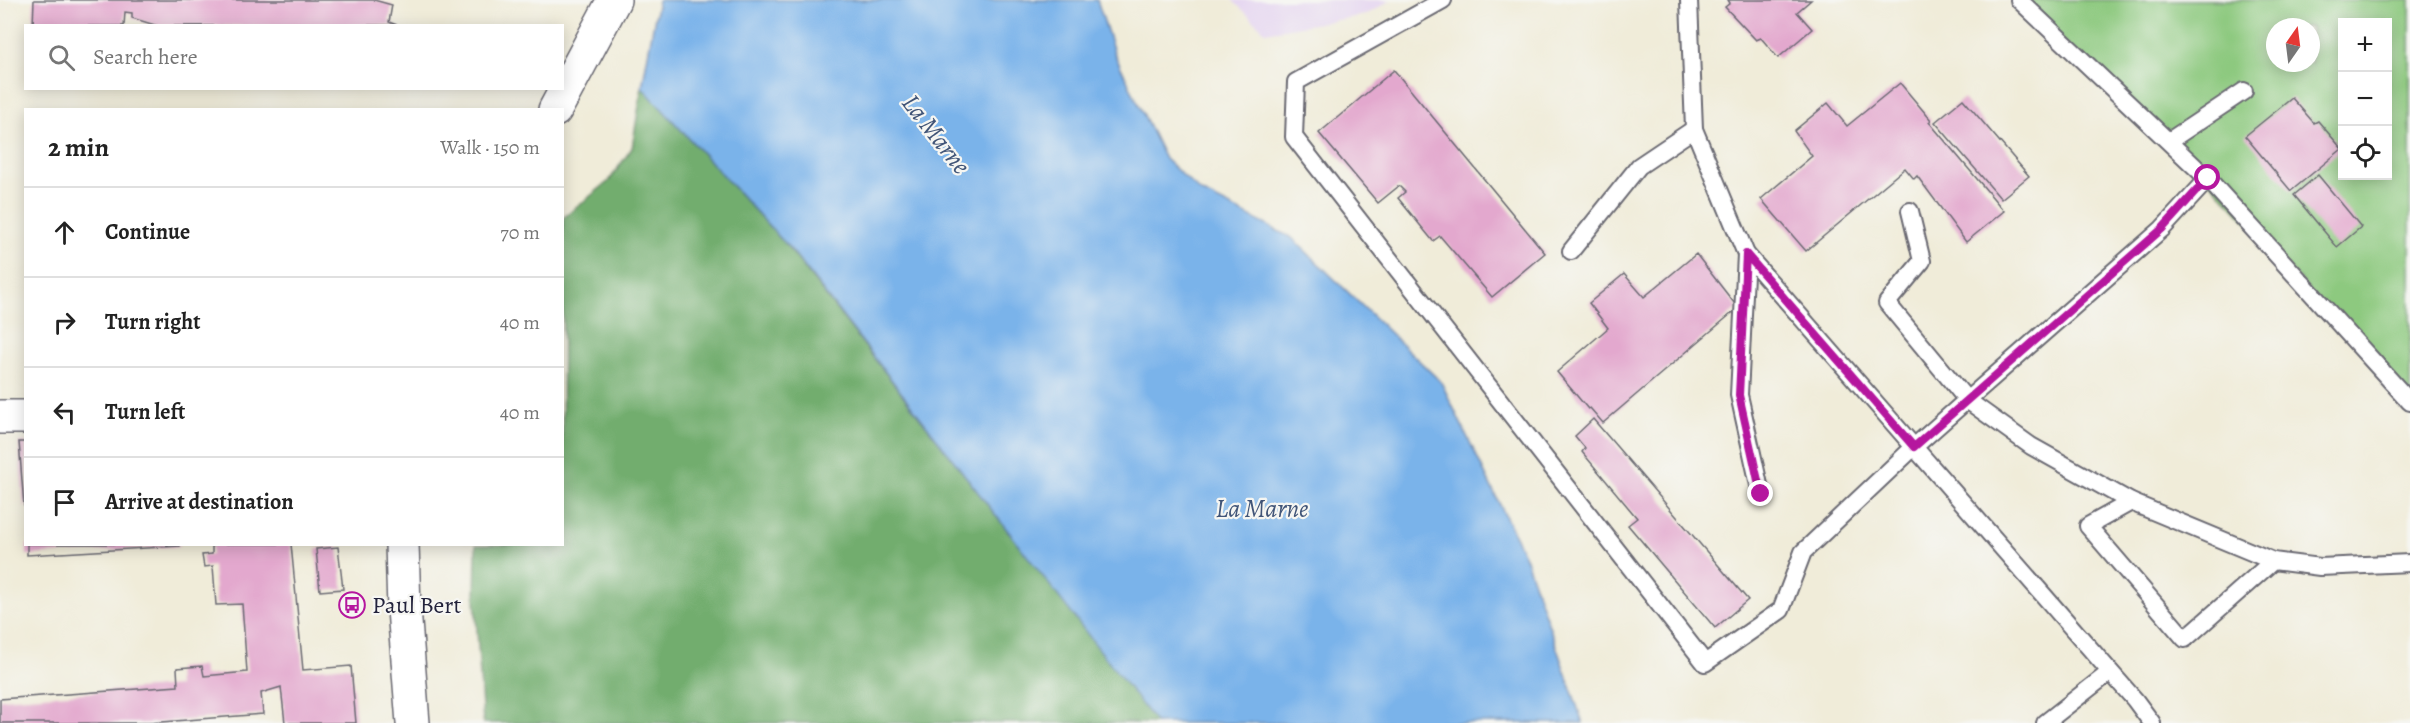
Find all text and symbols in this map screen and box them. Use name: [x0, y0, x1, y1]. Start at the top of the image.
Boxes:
north arrow: [2266, 18, 2320, 72]
map controls: [2338, 18, 2392, 180]
button: +: [2338, 18, 2392, 72]
search box: [24, 24, 564, 90]
icon: search: [45, 41, 78, 74]
text: Search here: [93, 42, 198, 72]
button: −: [2338, 72, 2392, 126]
water label: La Marne: [894, 87, 978, 181]
button: locate: [2338, 126, 2392, 180]
text: 2 min: [48, 130, 109, 165]
text: Walk · 150 m: [440, 134, 540, 161]
route start: [2194, 164, 2220, 190]
icon: ahead: [48, 216, 81, 249]
text: Continue: [105, 217, 190, 247]
text: 70 m: [500, 219, 540, 246]
icon: right: [48, 306, 81, 339]
text: Turn right: [105, 307, 201, 337]
text: 40 m: [500, 309, 540, 336]
icon: left: [48, 396, 81, 429]
text: Turn left: [105, 397, 185, 427]
text: 40 m: [500, 399, 540, 426]
route end: [1747, 480, 1773, 506]
icon: arrive: [48, 486, 81, 519]
text: Arrive at destination: [105, 487, 294, 517]
water label: La Marne: [1216, 491, 1308, 526]
place label: Paul Bert: [372, 589, 462, 621]
bus stop icon: Paul Bert: [337, 590, 367, 620]

